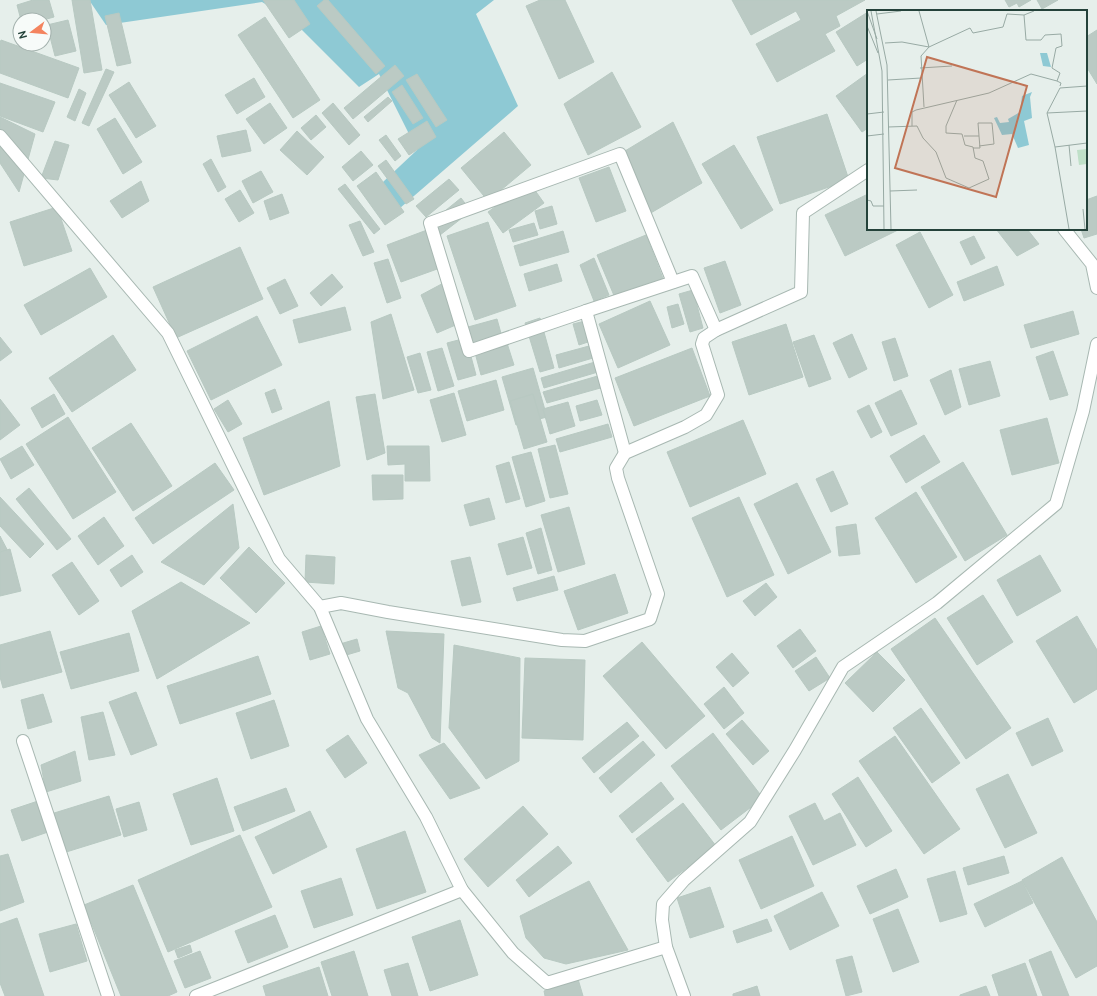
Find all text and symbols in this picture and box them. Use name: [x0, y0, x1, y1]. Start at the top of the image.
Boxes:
inset map: [867, 10, 1087, 230]
north arrow: [12, 12, 52, 52]
text: N: [15, 29, 30, 40]

